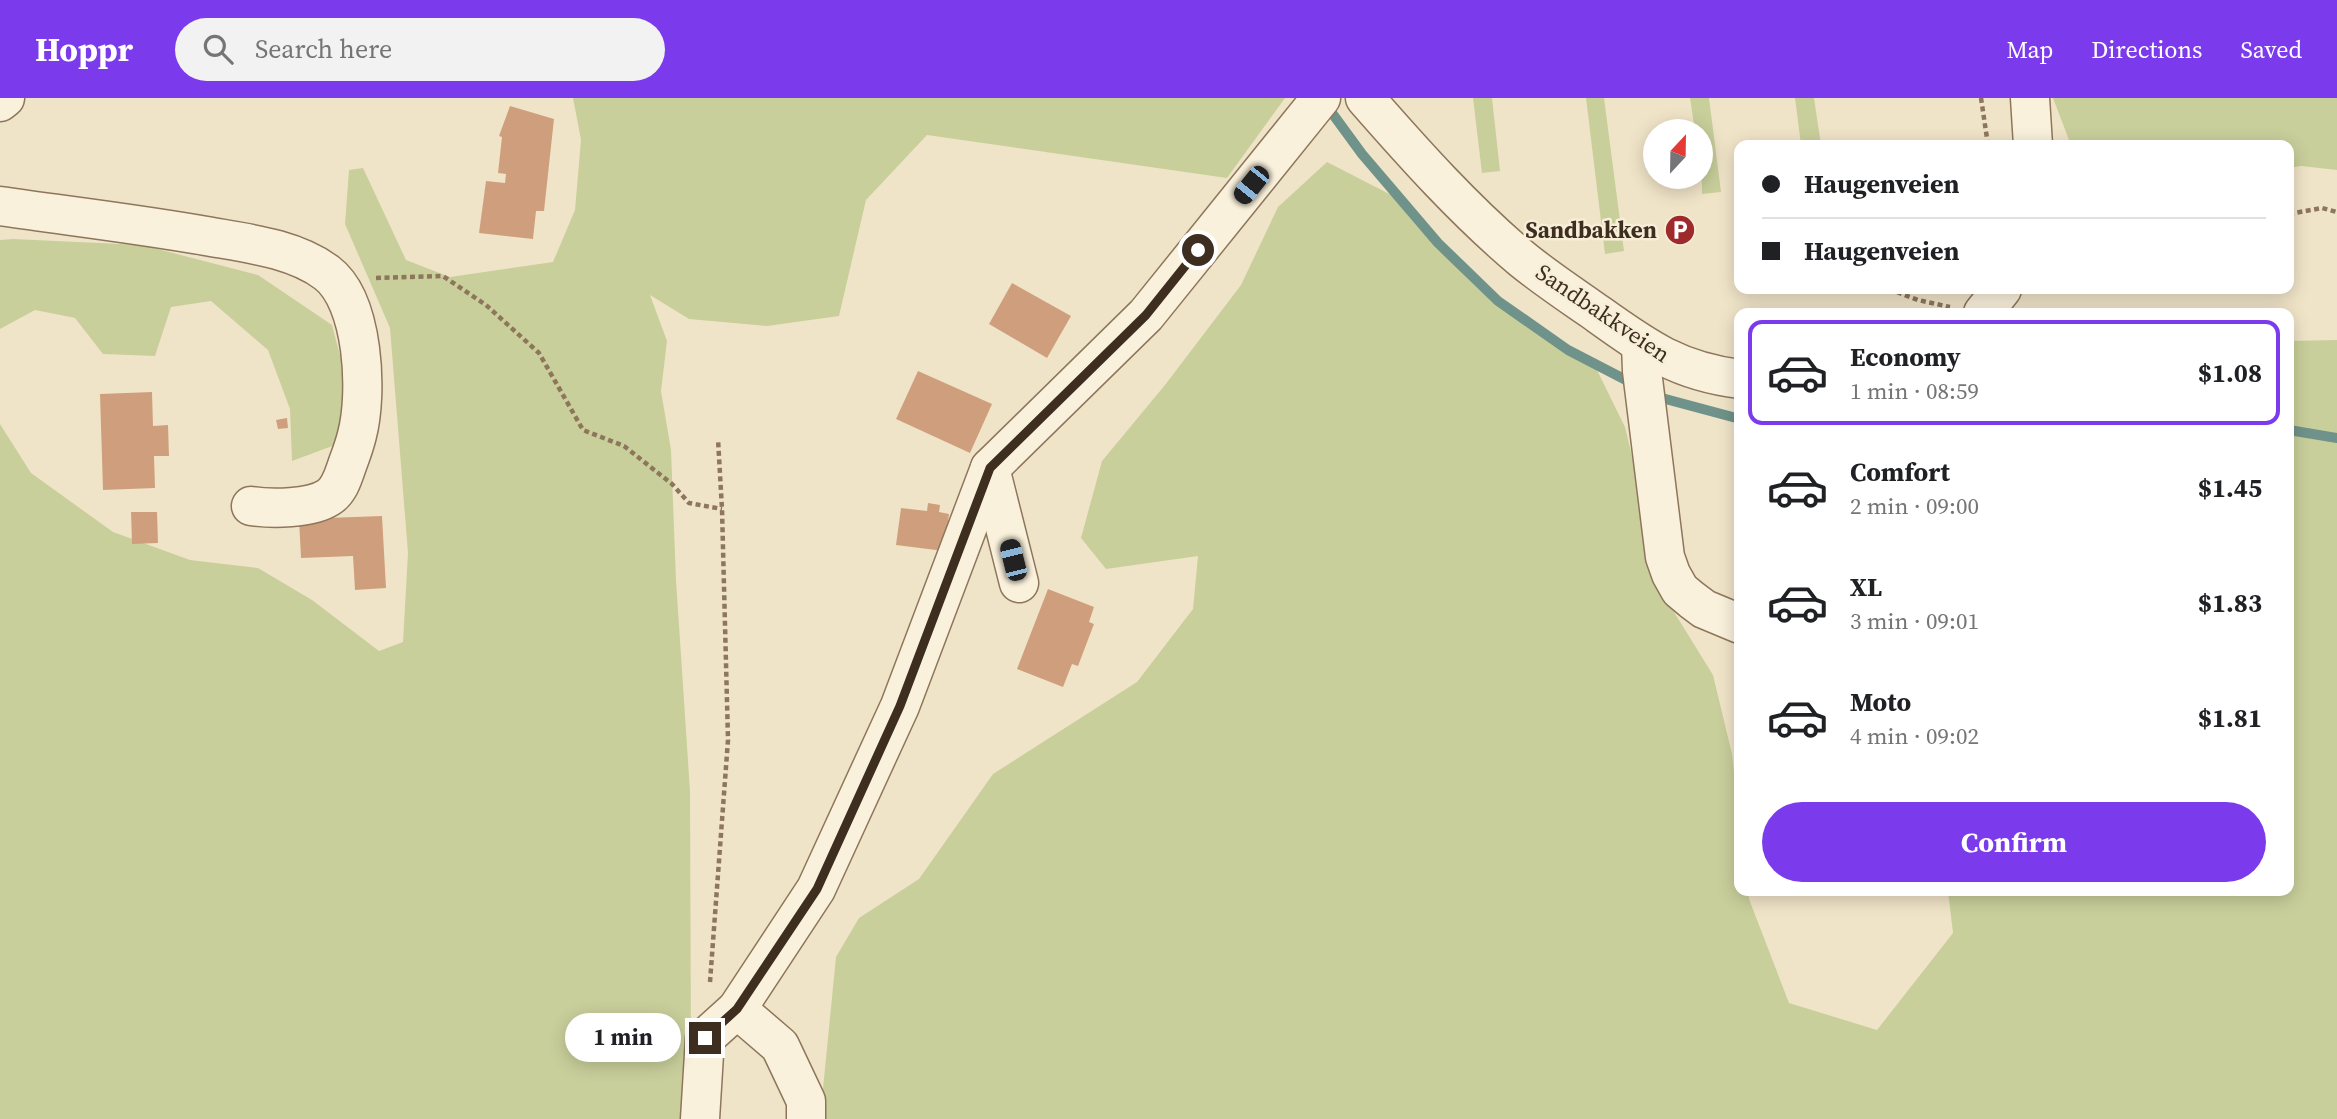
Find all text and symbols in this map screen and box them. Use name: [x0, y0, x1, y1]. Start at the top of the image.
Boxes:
search box: [175, 18, 665, 81]
text: Hoppr: [35, 27, 133, 72]
icon: search: [199, 30, 237, 68]
text: Search here: [255, 31, 392, 67]
text: Map: [2006, 33, 2053, 66]
text: Directions: [2091, 33, 2202, 66]
text: Saved: [2240, 33, 2302, 66]
north arrow: [1643, 119, 1713, 189]
map controls: [1643, 119, 1713, 189]
car: [1230, 162, 1273, 208]
text: Haugenveien: [1804, 166, 1960, 202]
parking icon: Sandbakken: [1663, 213, 1697, 247]
place label: Sandbakken: [1525, 214, 1657, 246]
text: Haugenveien: [1804, 233, 1960, 269]
route start: [1182, 234, 1214, 266]
street label: Sandbakkveien: [1529, 256, 1677, 370]
text: Economy: [1850, 339, 1961, 375]
icon: car: [1766, 341, 1829, 404]
text: $1.08: [2198, 355, 2262, 391]
text: 1 min · 08:59: [1850, 375, 1979, 407]
text: Comfort: [1850, 454, 1950, 490]
icon: car: [1766, 456, 1829, 519]
text: $1.45: [2198, 470, 2262, 506]
text: 2 min · 09:00: [1850, 490, 1979, 522]
car: [998, 537, 1029, 583]
text: XL: [1850, 569, 1882, 605]
icon: car: [1766, 571, 1829, 634]
text: $1.83: [2198, 585, 2262, 621]
text: 3 min · 09:01: [1850, 605, 1979, 637]
text: Moto: [1850, 684, 1911, 720]
icon: car: [1766, 686, 1829, 749]
text: $1.81: [2198, 700, 2262, 736]
text: 4 min · 09:02: [1850, 720, 1979, 752]
button: Confirm: [1762, 802, 2266, 882]
callout: 1 min: [565, 1014, 680, 1062]
text: 1 min: [593, 1021, 653, 1053]
route end: [689, 1022, 721, 1054]

